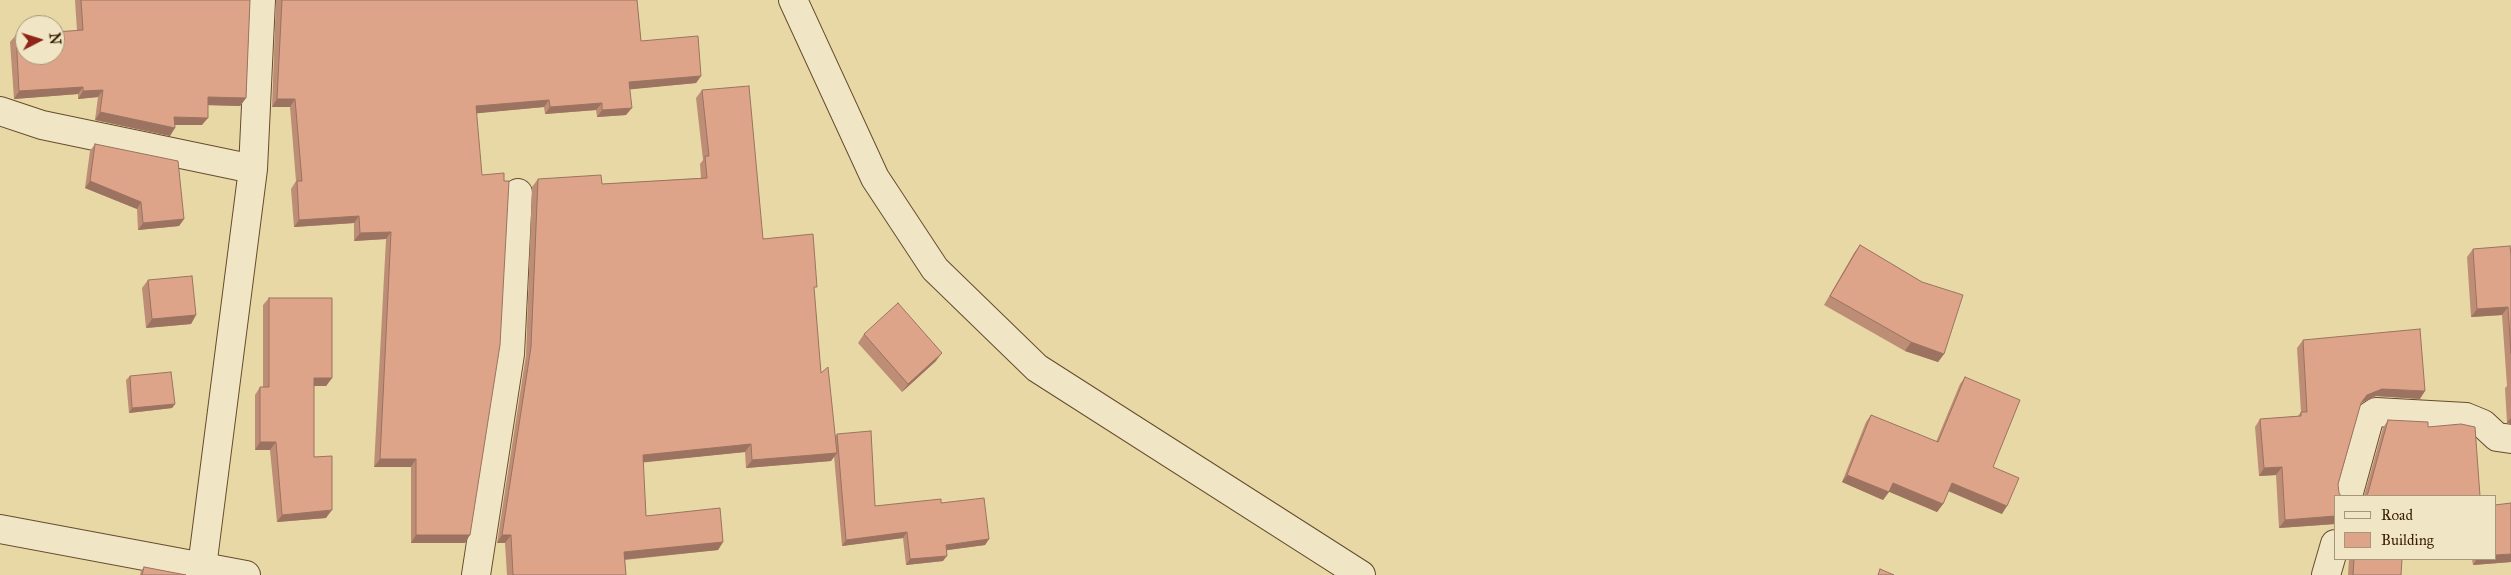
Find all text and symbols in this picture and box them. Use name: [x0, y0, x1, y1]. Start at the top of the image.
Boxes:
north arrow: [15, 15, 65, 65]
text: N: [45, 32, 63, 45]
legend: [2334, 495, 2496, 560]
text: Road: [2381, 506, 2413, 524]
text: Building: [2381, 531, 2434, 549]

